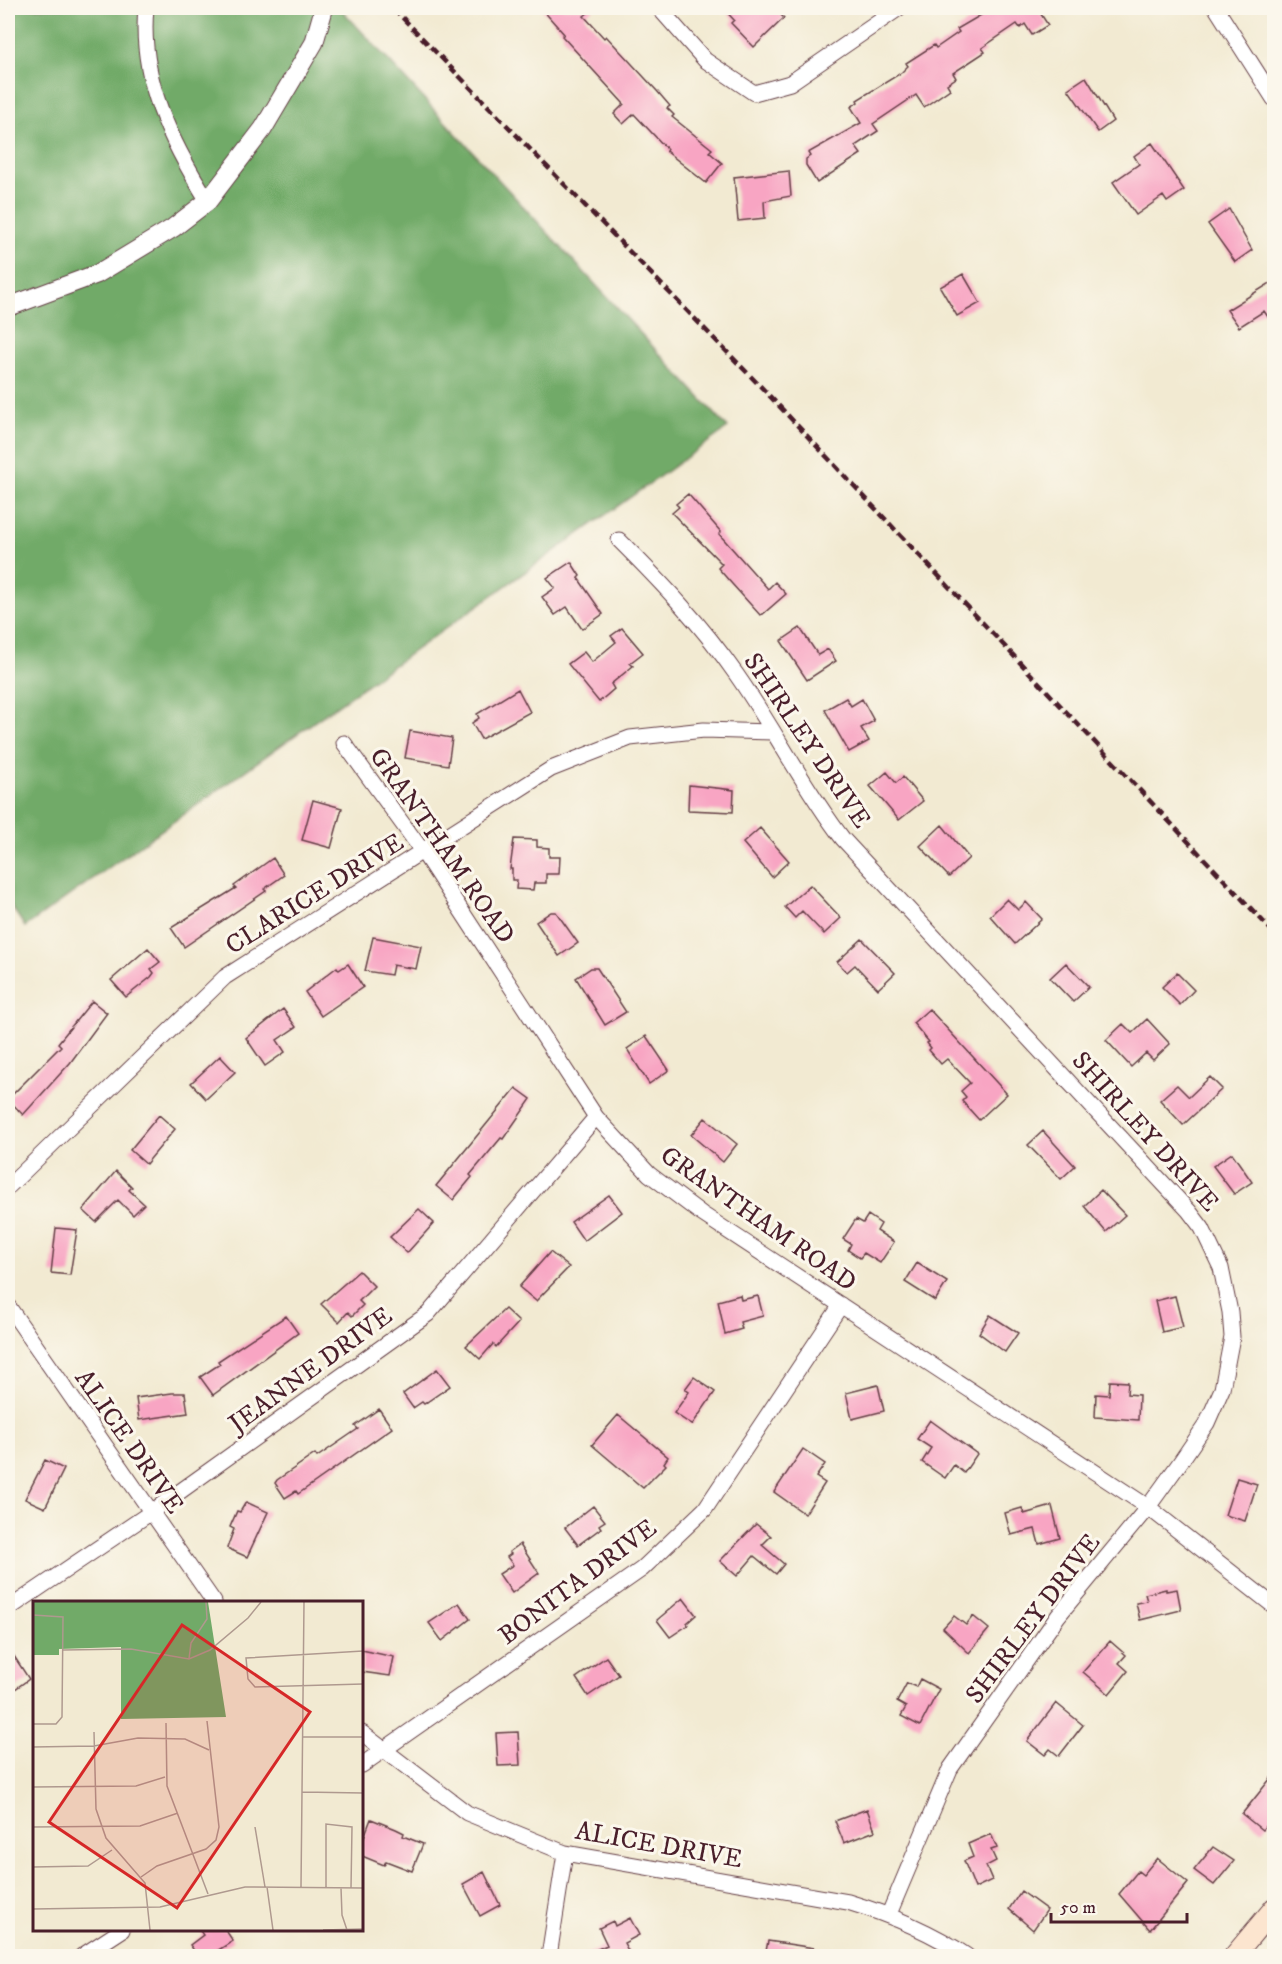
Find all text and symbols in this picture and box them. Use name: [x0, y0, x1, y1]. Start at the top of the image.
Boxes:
street label: SHIRLEY DRIVE: [736, 647, 878, 835]
street label: GRANTHAM ROAD: [362, 741, 522, 950]
street label: CLARICE DRIVE: [220, 826, 410, 962]
street label: SHIRLEY DRIVE: [1064, 1045, 1226, 1219]
street label: GRANTHAM ROAD: [654, 1139, 863, 1299]
street label: JEANNE DRIVE: [221, 1300, 399, 1442]
street label: ALICE DRIVE: [67, 1363, 191, 1521]
street label: BONITA DRIVE: [492, 1512, 664, 1652]
street label: SHIRLEY DRIVE: [958, 1527, 1108, 1711]
inset map: [33, 1601, 363, 1931]
street label: ALICE DRIVE: [573, 1815, 745, 1876]
scale bar: [1051, 1886, 1188, 1924]
text: 50 m: [1060, 1897, 1096, 1919]

